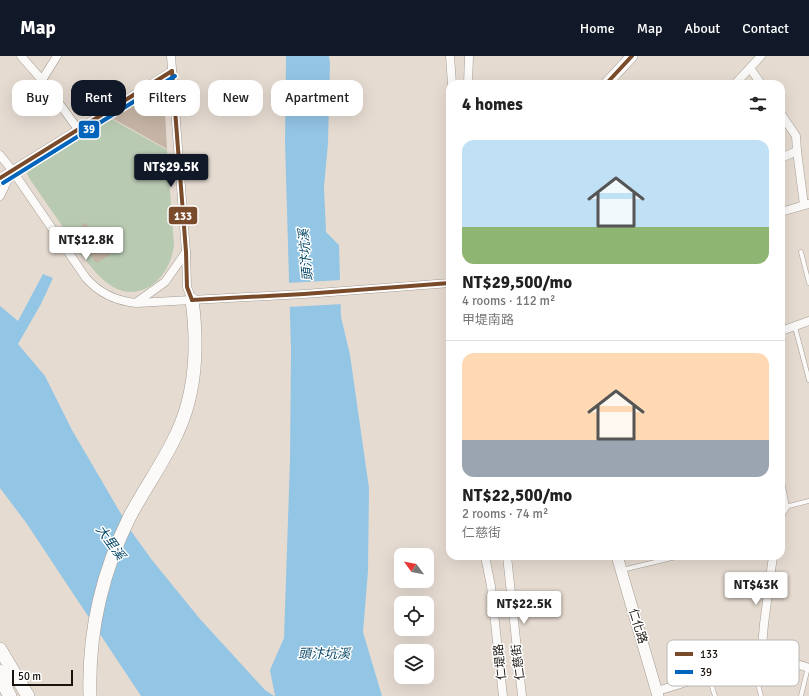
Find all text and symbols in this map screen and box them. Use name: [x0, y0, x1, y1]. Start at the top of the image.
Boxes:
text: Map: [20, 16, 56, 40]
text: Home: [580, 20, 615, 37]
text: Map: [637, 20, 662, 37]
text: About: [684, 20, 720, 37]
text: Contact: [742, 20, 789, 37]
chip: Buy: [12, 80, 63, 116]
chip: Rent: [71, 80, 126, 116]
chip: Filters: [134, 80, 200, 116]
chip: New: [208, 80, 263, 116]
chip: Apartment: [271, 80, 363, 116]
icon: filters: [747, 93, 769, 115]
text: 4 homes: [462, 94, 523, 115]
line badge: 39: [78, 120, 100, 139]
text: 39: [83, 123, 95, 136]
pin: NT$29.5K: [130, 154, 212, 188]
text: NT$29.5K: [143, 159, 199, 175]
icon: home: [580, 166, 652, 238]
line badge: 133: [168, 206, 198, 225]
text: 133: [174, 210, 192, 223]
water label: 頭汴坑溪: [296, 226, 316, 282]
pin: NT$12.8K: [45, 227, 127, 261]
text: NT$12.8K: [58, 232, 114, 248]
text: NT$29,500/mo: [462, 272, 572, 293]
text: 4 rooms · 112 m²: [462, 293, 555, 309]
text: 甲堤南路: [462, 312, 514, 328]
icon: home: [580, 379, 652, 451]
text: NT$22,500/mo: [462, 485, 572, 506]
text: 2 rooms · 74 m²: [462, 506, 548, 522]
water label: 大里溪: [92, 522, 129, 565]
text: 仁慈街: [462, 525, 501, 541]
north arrow: [394, 548, 434, 588]
map controls: [394, 548, 434, 684]
pin: NT$43K: [723, 572, 789, 606]
text: NT$43K: [734, 577, 778, 593]
pin: NT$22.5K: [483, 591, 565, 625]
button: locate: [394, 596, 434, 636]
text: NT$22.5K: [496, 596, 552, 612]
street label: 仁化路: [625, 607, 650, 646]
legend: [667, 640, 799, 686]
street label: 仁堤路: [491, 643, 510, 681]
street label: 仁慈街: [509, 643, 528, 681]
button: layers: [394, 644, 434, 684]
water label: 頭汴坑溪: [298, 646, 352, 662]
text: 133: [700, 648, 718, 661]
text: 39: [700, 666, 712, 679]
scale bar: [12, 668, 73, 687]
text: 50 m: [18, 670, 41, 683]

